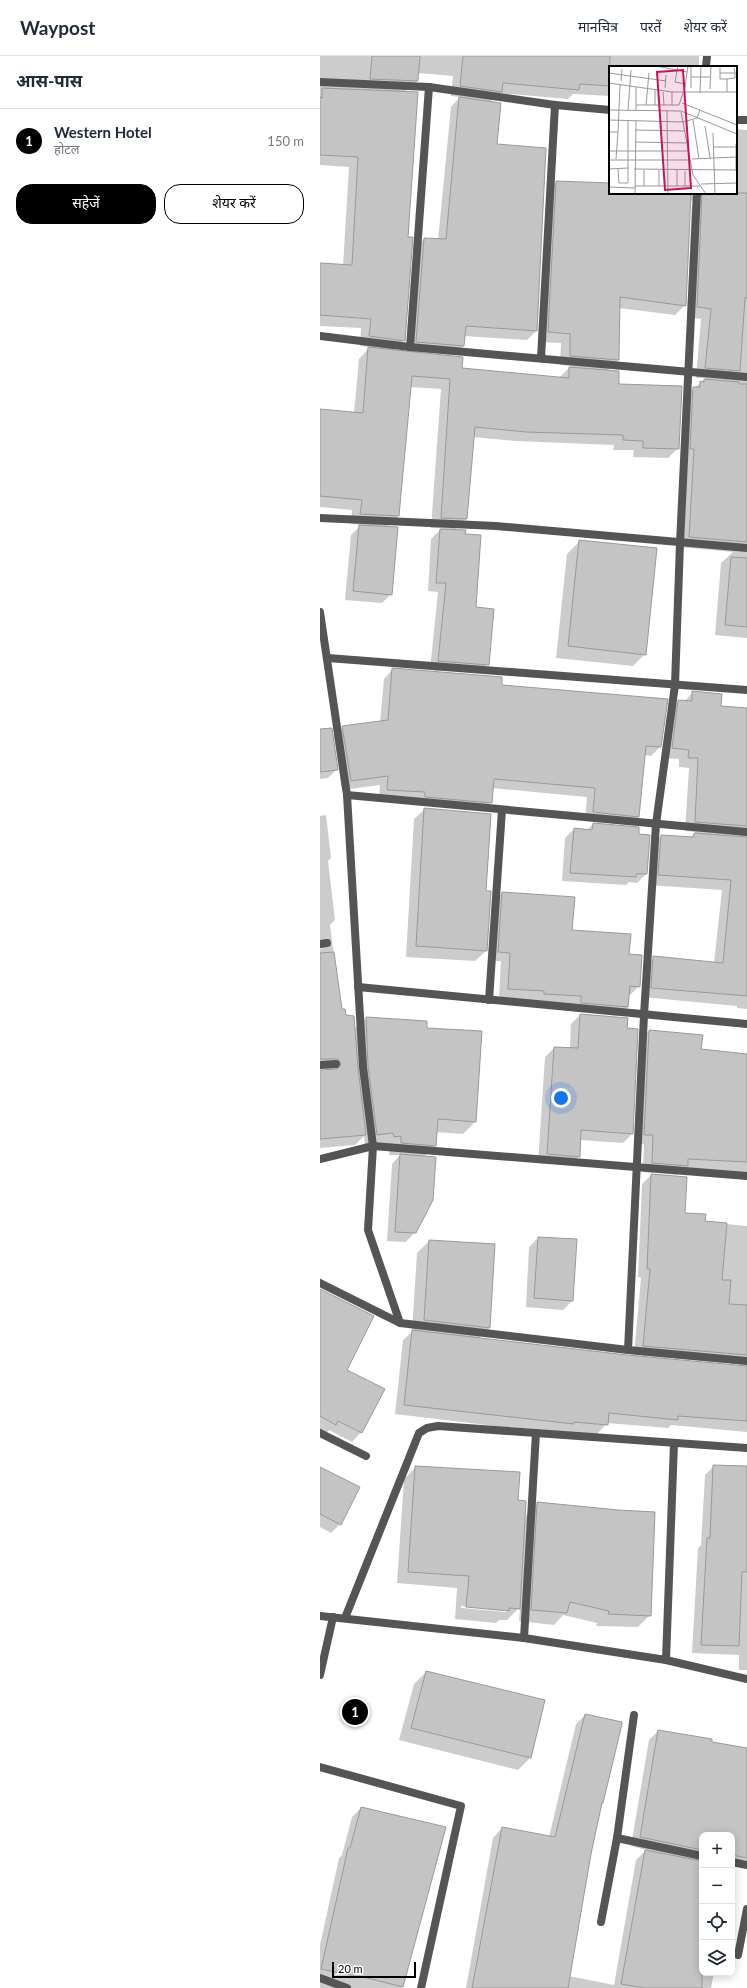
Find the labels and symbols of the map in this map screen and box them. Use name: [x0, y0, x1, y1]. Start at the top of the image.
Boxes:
inset map: [609, 66, 737, 194]
your location: [551, 1088, 571, 1108]
pin: 1: [342, 1697, 368, 1727]
scale bar: [332, 1960, 416, 1979]

